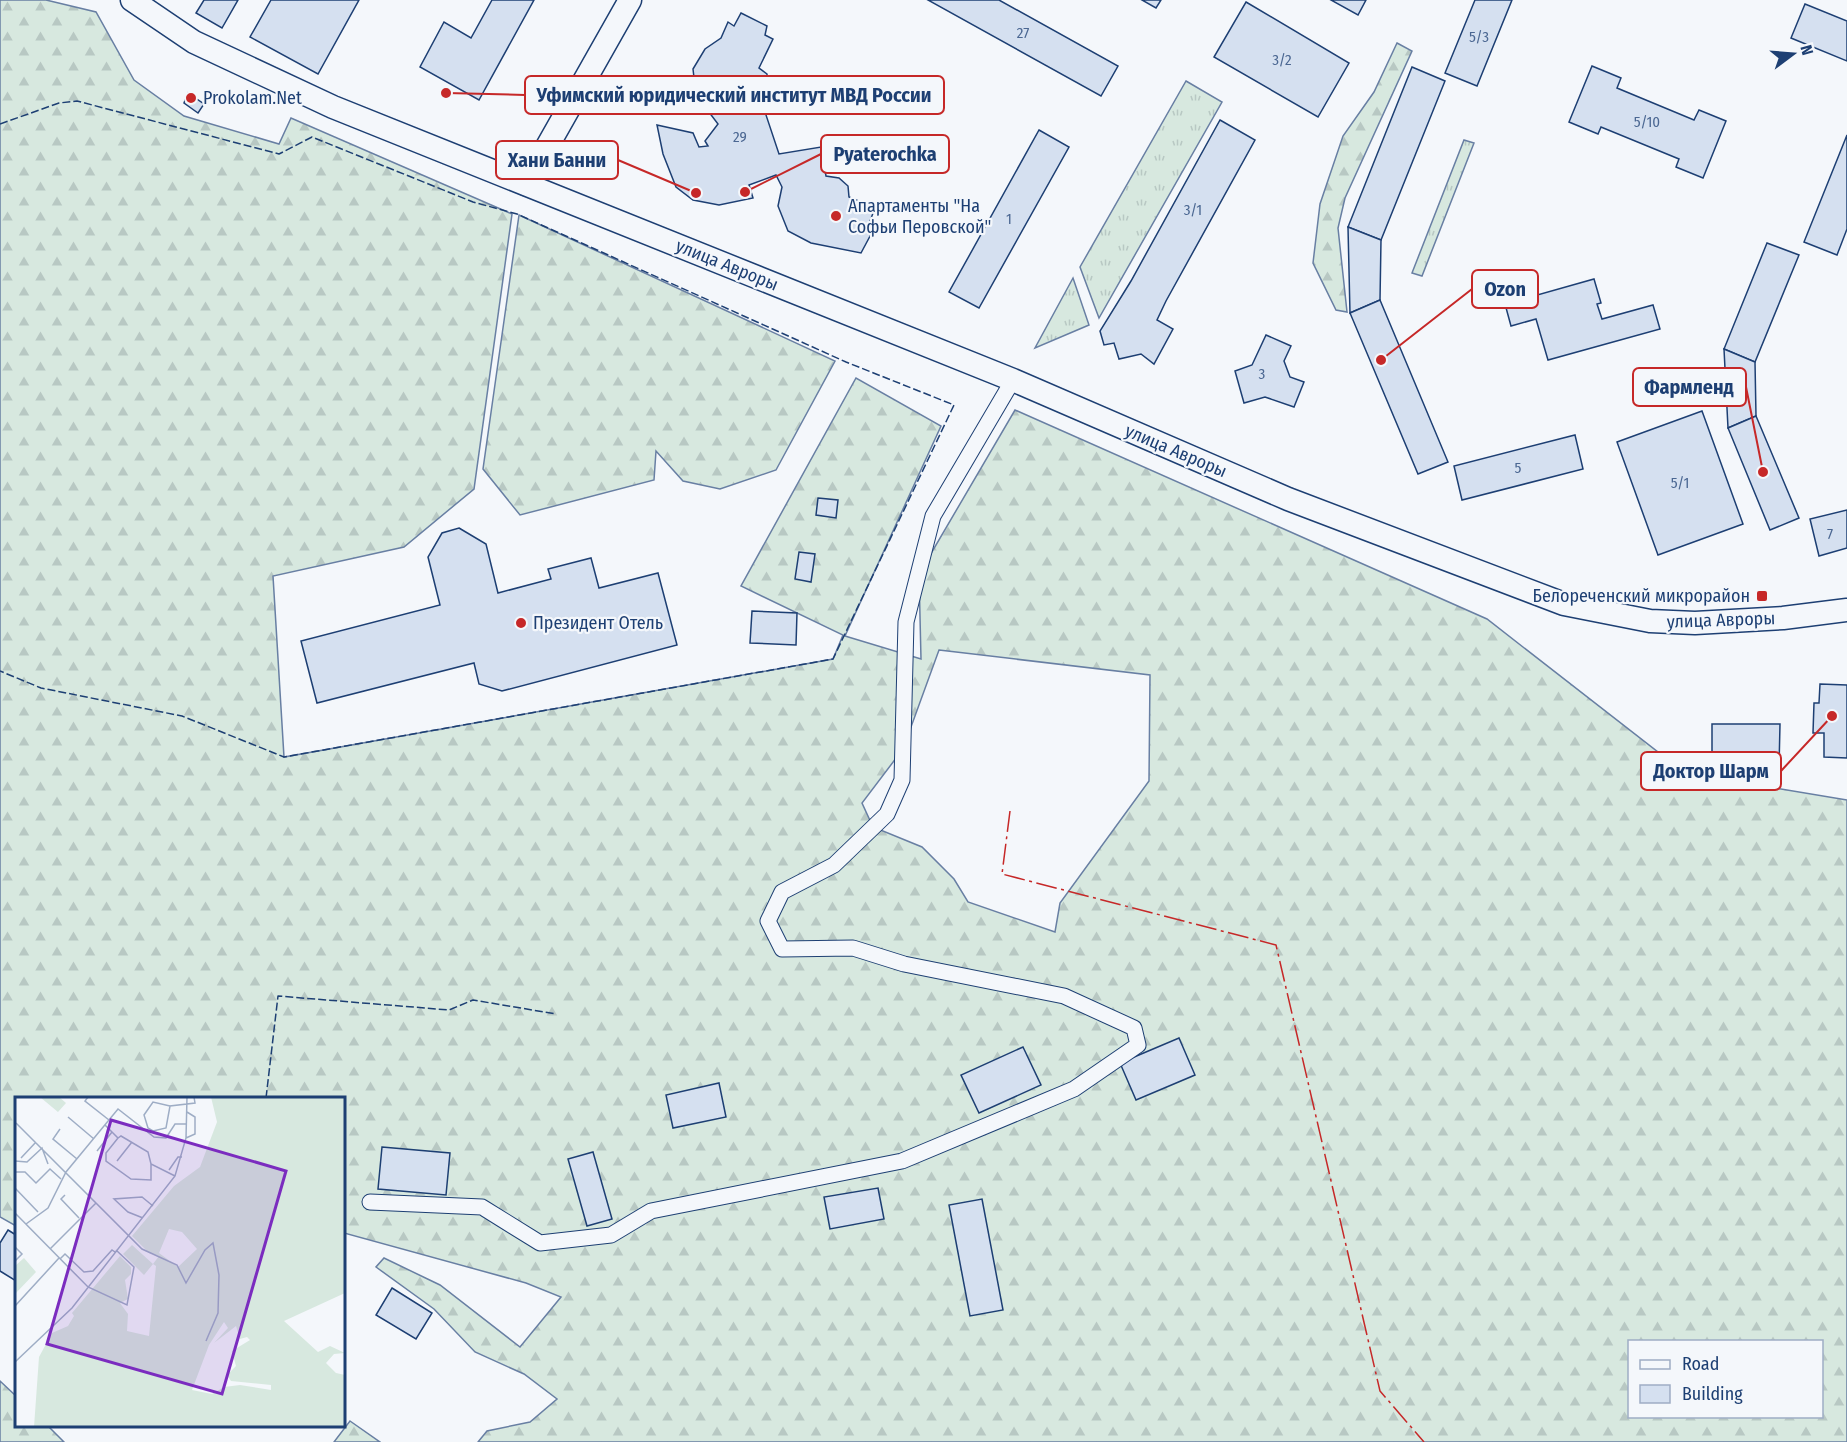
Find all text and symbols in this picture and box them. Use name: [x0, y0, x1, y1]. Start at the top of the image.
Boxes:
house number: 27: [1017, 24, 1029, 42]
north arrow: [1763, 24, 1823, 84]
house number: 5/3: [1469, 28, 1489, 46]
text: N: [1796, 43, 1817, 57]
house number: 3/2: [1272, 51, 1292, 69]
callout: Уфимский юридический институт МВД России: [525, 76, 944, 114]
text: Уфимский юридический институт МВД России: [536, 83, 931, 107]
place label: Prokolam.Net: [203, 87, 302, 109]
marker: Prokolam.Net: [184, 91, 198, 105]
house number: 5/10: [1634, 113, 1660, 131]
house number: 29: [733, 128, 747, 146]
callout: Pyaterochka: [821, 135, 949, 173]
callout: Хани Банни: [496, 141, 618, 179]
text: Pyaterochka: [833, 142, 937, 166]
text: Хани Банни: [507, 148, 606, 172]
place label: Апартаменты "На Софьи Перовской": [848, 195, 991, 238]
house number: 3/1: [1184, 201, 1202, 219]
marker: Апартаменты "На Софьи Перовской": [829, 209, 843, 223]
house number: 1: [1006, 210, 1012, 228]
street label: улица Авроры: [673, 234, 781, 296]
callout: Ozon: [1472, 270, 1538, 308]
text: Ozon: [1484, 277, 1526, 301]
house number: 3: [1259, 365, 1266, 383]
callout: Фармленд: [1633, 368, 1746, 406]
text: Фармленд: [1644, 375, 1734, 399]
street label: улица Авроры: [1122, 420, 1230, 482]
house number: 5: [1515, 459, 1522, 477]
house number: 5/1: [1671, 474, 1689, 492]
house number: 7: [1827, 525, 1833, 543]
place label: Белореченский микрорайон: [1533, 585, 1750, 607]
marker: Белореченский микрорайон: [1755, 589, 1769, 603]
street label: улица Авроры: [1666, 607, 1776, 633]
place label: Президент Отель: [533, 612, 663, 634]
marker: Президент Отель: [514, 616, 528, 630]
callout: Доктор Шарм: [1641, 752, 1781, 790]
text: Доктор Шарм: [1652, 759, 1769, 783]
inset map: [15, 1097, 345, 1427]
legend: [1628, 1340, 1823, 1418]
text: Road: [1682, 1353, 1719, 1375]
text: Building: [1682, 1383, 1743, 1405]

